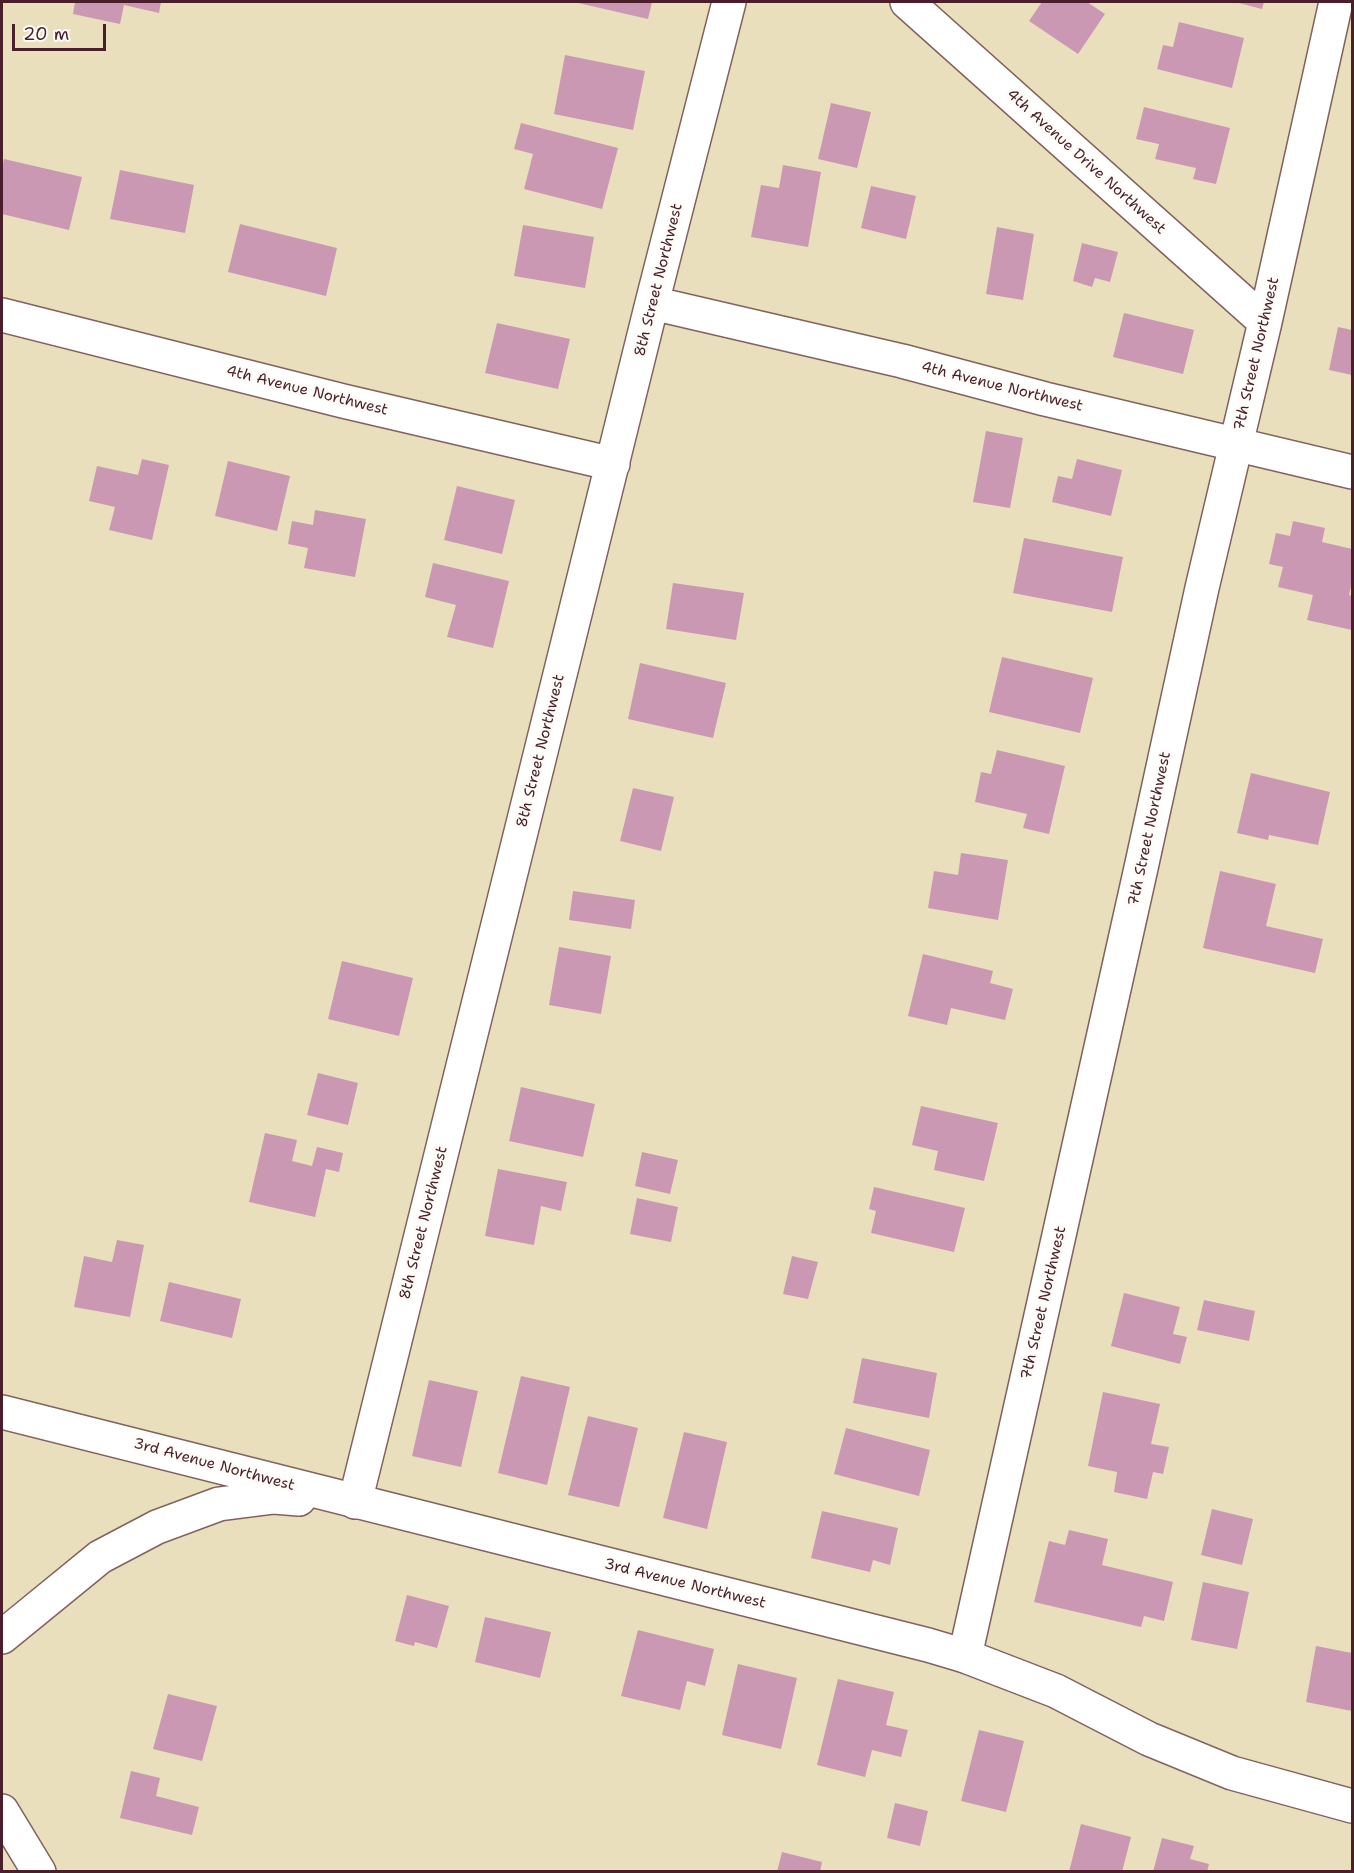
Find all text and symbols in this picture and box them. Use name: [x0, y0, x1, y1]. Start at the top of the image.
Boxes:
scale bar: [15, 12, 110, 50]
text: 20 m: [23, 22, 69, 46]
street label: 4th Avenue Drive Northwest: [1003, 86, 1169, 238]
street label: 8th Street Northwest: [631, 202, 687, 358]
street label: 7th Street Northwest: [1231, 275, 1283, 433]
street label: 4th Avenue Northwest: [919, 358, 1085, 416]
street label: 4th Avenue Northwest: [224, 362, 390, 420]
street label: 8th Street Northwest: [513, 673, 569, 829]
street label: 7th Street Northwest: [1125, 750, 1175, 908]
street label: 8th Street Northwest: [396, 1145, 452, 1301]
street label: 7th Street Northwest: [1018, 1224, 1070, 1382]
street label: 3rd Avenue Northwest: [131, 1435, 297, 1495]
street label: 3rd Avenue Northwest: [602, 1555, 768, 1613]

